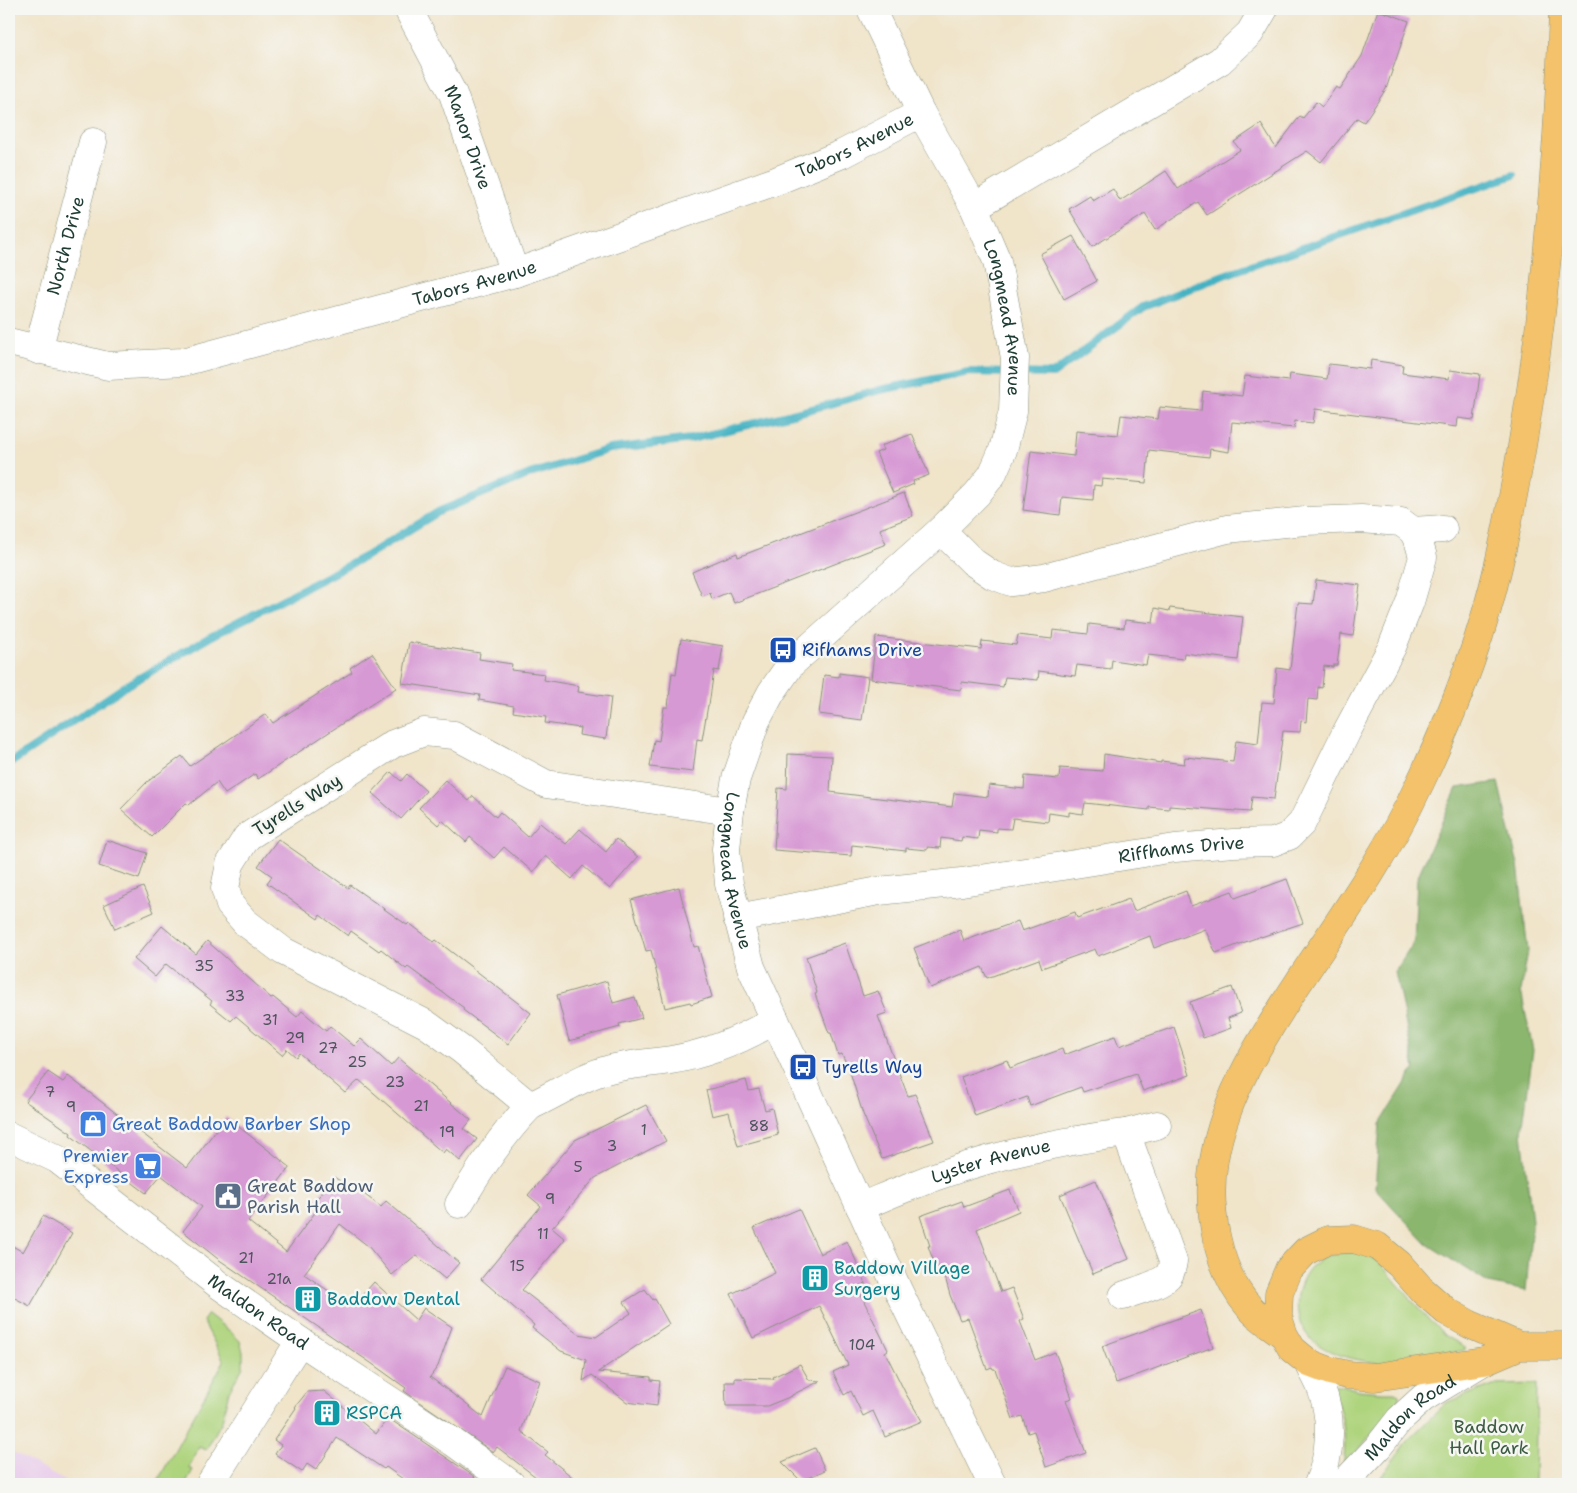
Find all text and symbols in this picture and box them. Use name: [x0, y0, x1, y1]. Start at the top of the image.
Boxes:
street label: Manor Drive: [438, 81, 497, 193]
street label: Tabors Avenue: [792, 107, 918, 184]
street label: North Drive: [41, 194, 90, 298]
street label: Longmead Avenue: [977, 235, 1027, 397]
street label: Tabors Avenue: [410, 254, 540, 312]
bus stop icon: Rifhams Drive: [768, 635, 798, 665]
place label: Rifhams Drive: [802, 638, 922, 662]
street label: Tyrells Way: [248, 768, 346, 842]
street label: Longmead Avenue: [714, 790, 758, 952]
street label: Riffhams Drive: [1117, 831, 1245, 869]
house number: 35: [194, 956, 214, 976]
house number: 33: [225, 986, 245, 1006]
house number: 31: [262, 1010, 278, 1030]
house number: 29: [285, 1028, 305, 1048]
house number: 27: [318, 1038, 338, 1058]
house number: 25: [347, 1052, 367, 1072]
bus stop icon: Tyrells Way: [788, 1052, 818, 1082]
place label: Tyrells Way: [822, 1055, 923, 1079]
house number: 23: [385, 1072, 405, 1092]
house number: 7: [45, 1082, 55, 1102]
house number: 21: [413, 1096, 429, 1116]
house number: 9: [66, 1097, 76, 1117]
shop icon: Great Baddow Barber Shop: [78, 1109, 108, 1139]
place label: Great Baddow Barber Shop: [112, 1112, 351, 1136]
house number: 88: [749, 1116, 769, 1136]
house number: 1: [641, 1120, 647, 1140]
house number: 19: [439, 1122, 455, 1142]
street label: Lyster Avenue: [928, 1133, 1053, 1189]
house number: 3: [607, 1136, 617, 1156]
place label: Premier Express: [63, 1144, 129, 1189]
supermarket icon: Premier Express: [133, 1151, 163, 1181]
house number: 5: [573, 1157, 583, 1177]
place label: Great Baddow Parish Hall: [247, 1174, 374, 1219]
public building icon: Great Baddow Parish Hall: [213, 1181, 243, 1211]
house number: 9: [545, 1189, 555, 1209]
house number: 11: [537, 1224, 549, 1244]
house number: 21: [238, 1248, 254, 1268]
house number: 15: [509, 1256, 525, 1276]
place label: Baddow Village Surgery: [834, 1256, 970, 1301]
building icon: Baddow Village Surgery: [800, 1263, 830, 1293]
street label: Maldon Road: [203, 1268, 313, 1355]
house number: 21a: [267, 1269, 292, 1289]
building icon: Baddow Dental: [293, 1284, 323, 1314]
place label: Baddow Dental: [327, 1287, 461, 1311]
house number: 104: [849, 1335, 875, 1355]
street label: Maldon Road: [1359, 1369, 1460, 1466]
building icon: RSPCA: [312, 1398, 342, 1428]
place label: RSPCA: [346, 1401, 402, 1425]
park label: Baddow Hall Park: [1449, 1415, 1529, 1460]

